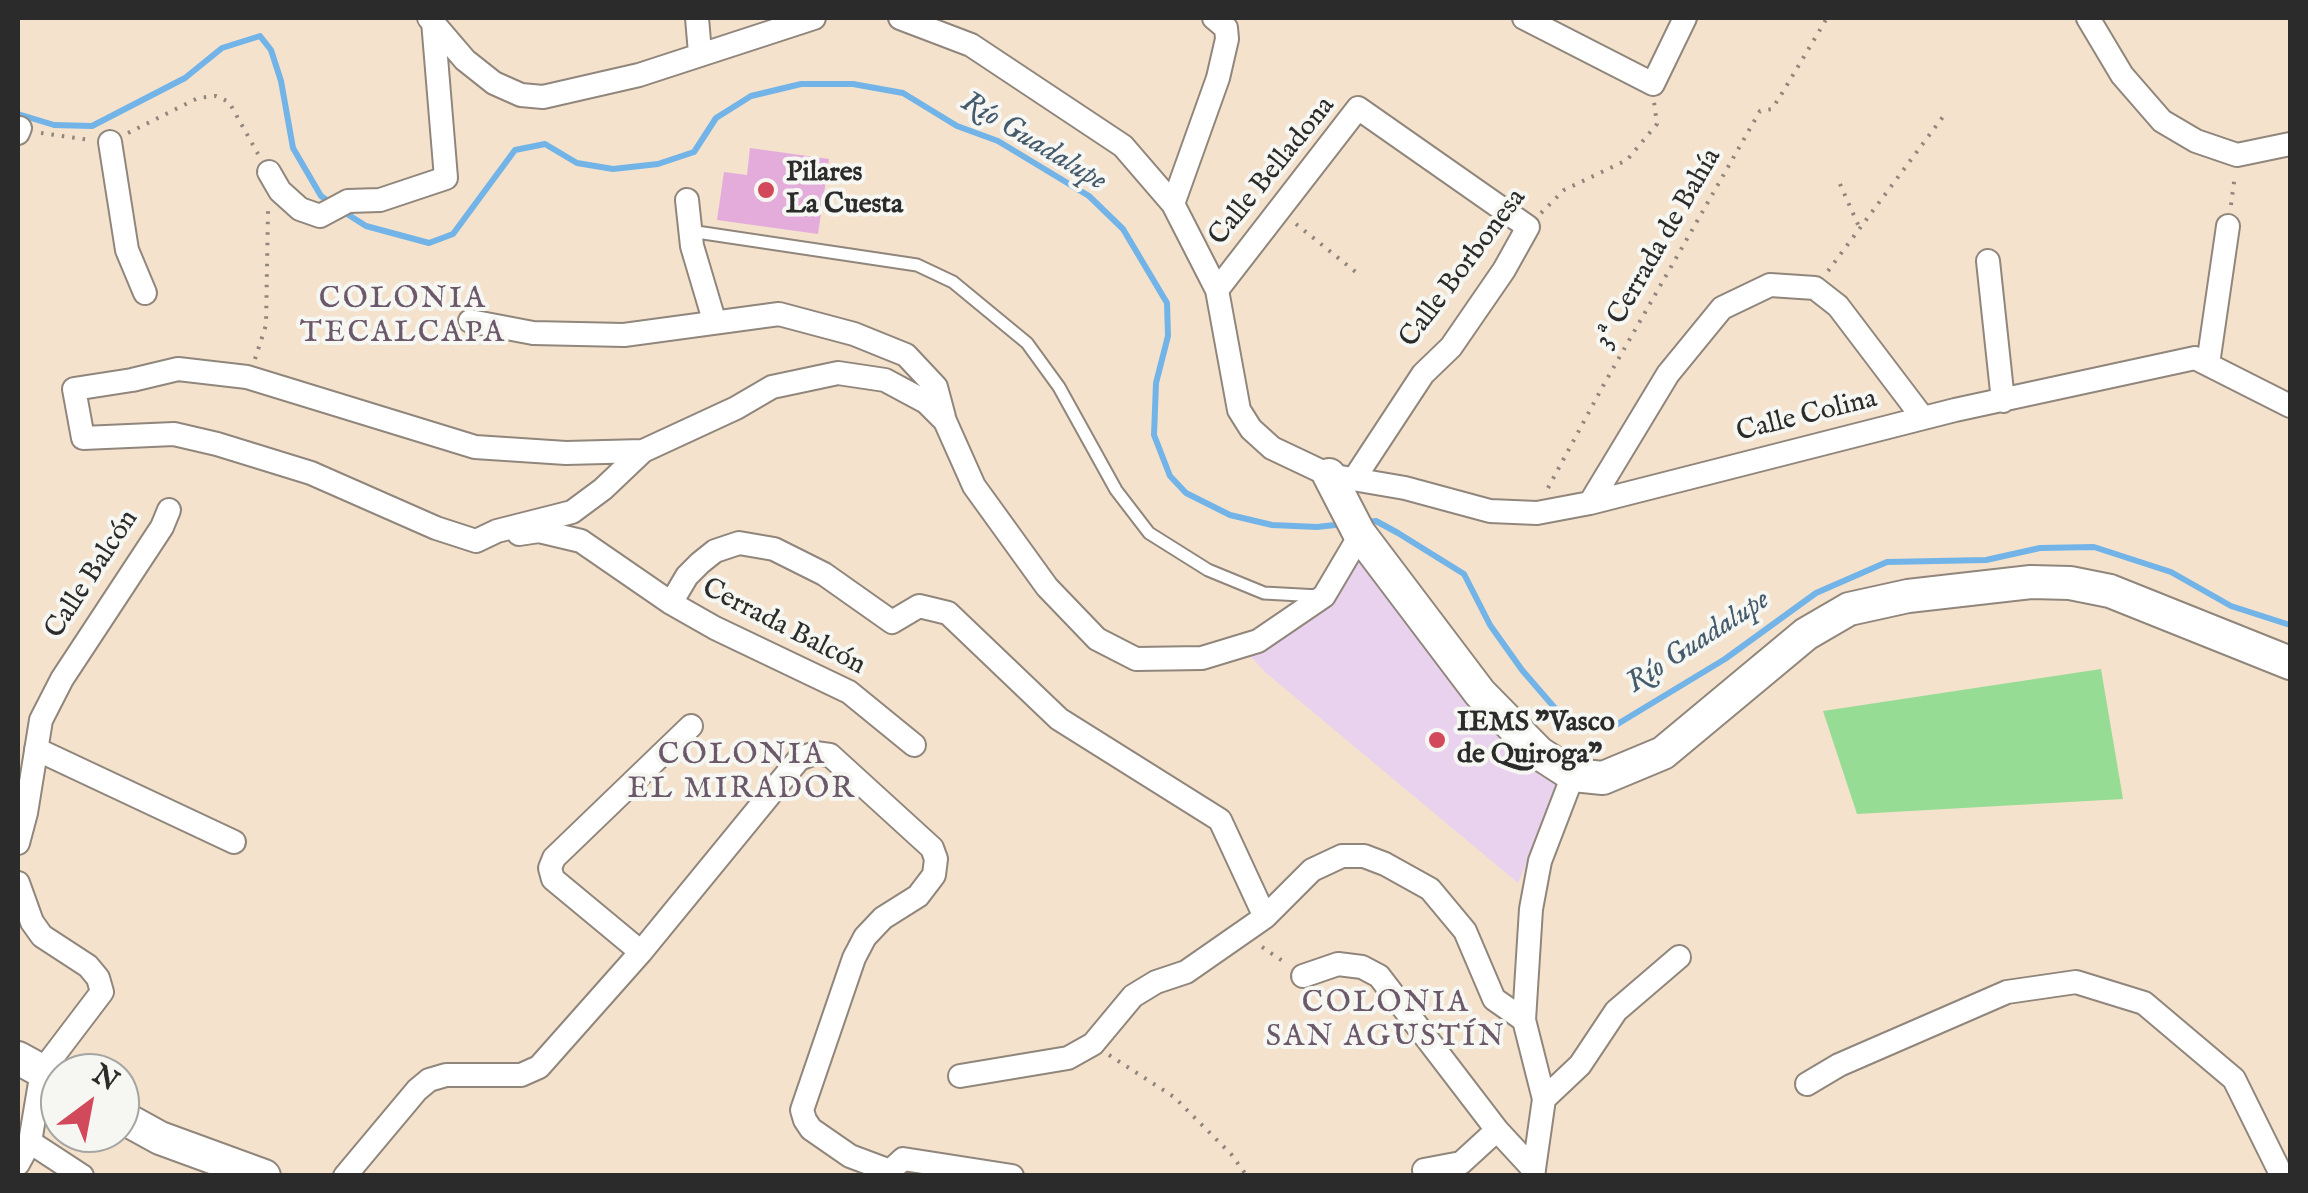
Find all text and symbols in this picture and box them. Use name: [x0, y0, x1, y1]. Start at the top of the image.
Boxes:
water label: Río Guadalupe: [954, 86, 1112, 200]
street label: Calle Belladona: [1203, 91, 1343, 253]
street label: 3ª Cerrada de Bahía: [1588, 143, 1730, 355]
place label: Pilares La Cuesta: [786, 157, 903, 223]
marker: Pilares La Cuesta: [755, 179, 777, 201]
street label: Calle Borbonesa: [1393, 183, 1535, 355]
district label: COLONIA TECALCAPA: [300, 283, 506, 354]
street label: Calle Colina: [1733, 383, 1881, 451]
street label: Calle Balcón: [39, 504, 147, 646]
street label: Cerrada Balcón: [696, 572, 870, 684]
water label: Río Guadalupe: [1621, 583, 1777, 703]
place label: IEMS "Vasco de Quiroga": [1457, 707, 1615, 773]
marker: IEMS "Vasco de Quiroga": [1426, 729, 1448, 751]
district label: COLONIA EL MIRADOR: [628, 739, 856, 810]
district label: COLONIA SAN AGUSTÍN: [1266, 987, 1506, 1058]
north arrow: [40, 1053, 140, 1153]
text: N: [86, 1058, 125, 1100]

